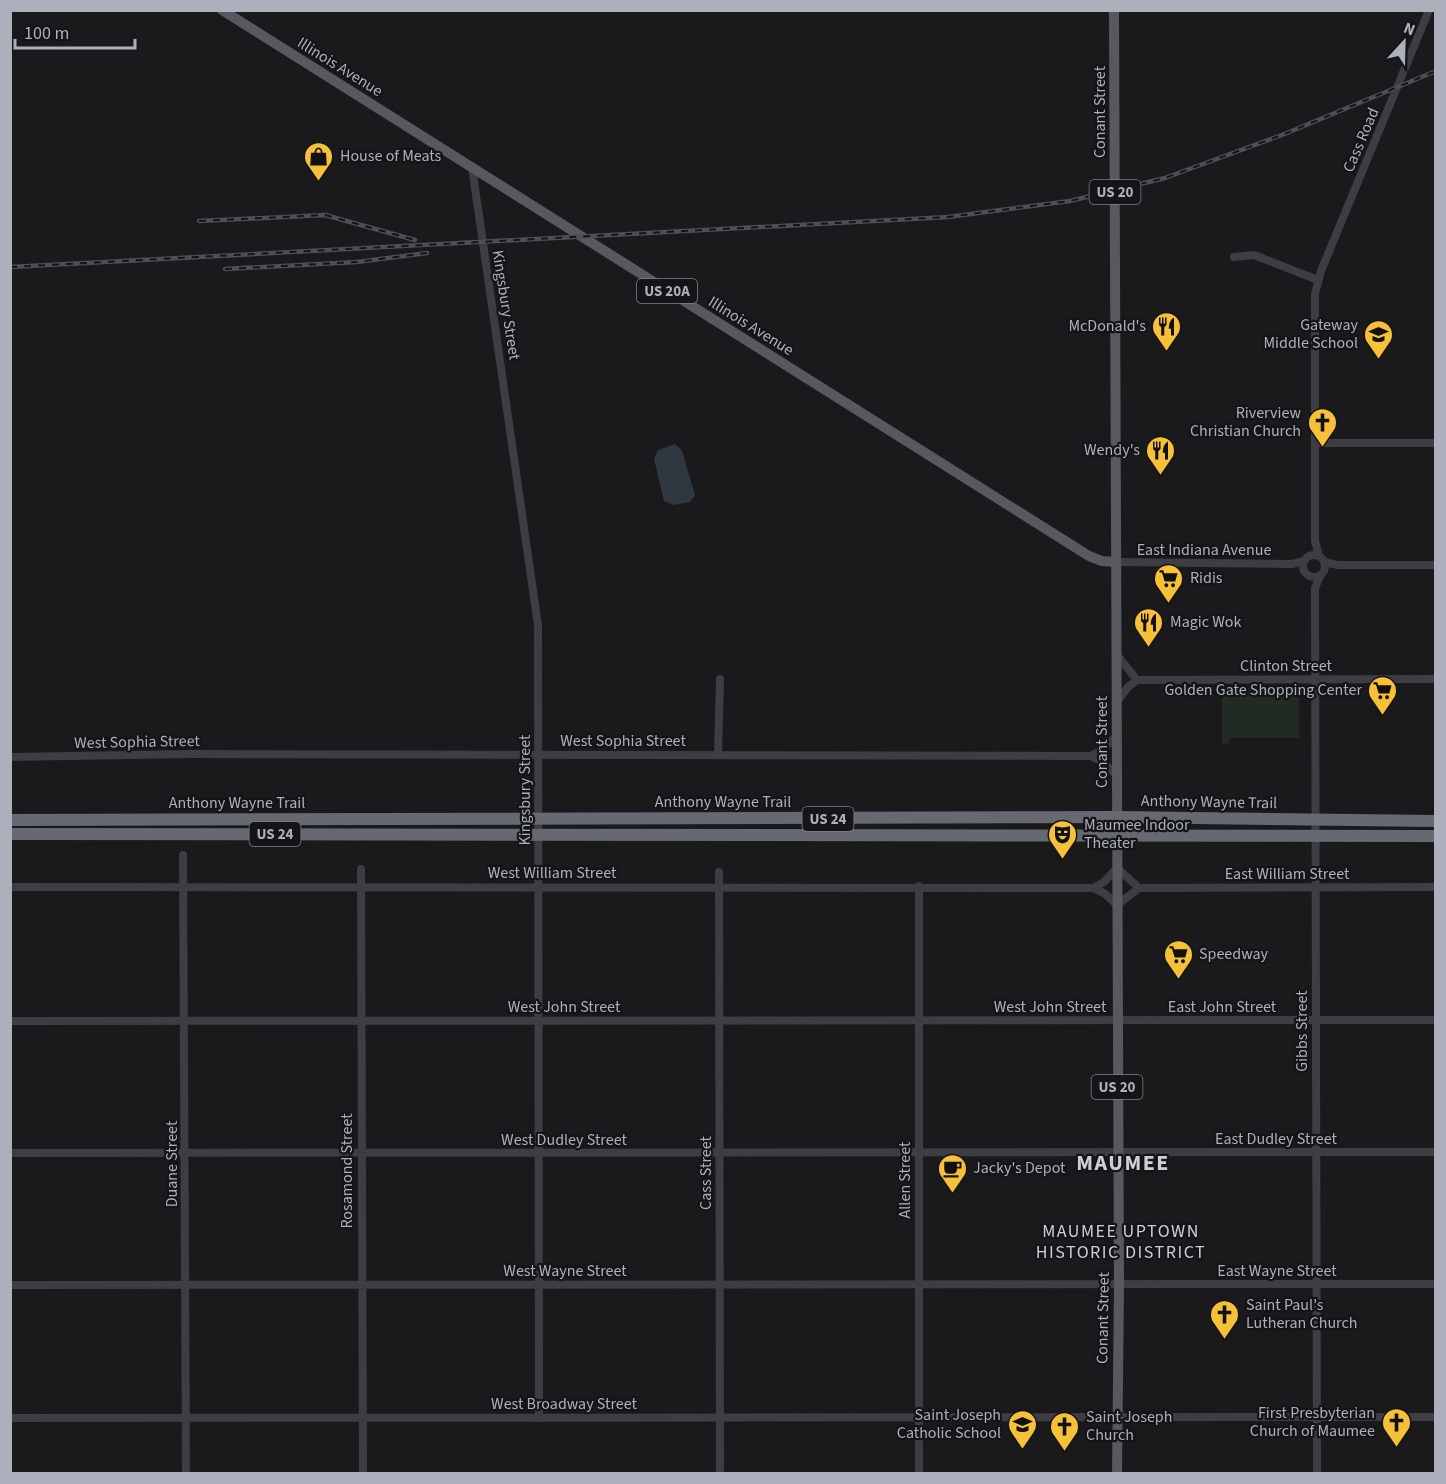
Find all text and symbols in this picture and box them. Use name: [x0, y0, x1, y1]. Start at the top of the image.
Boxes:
scale bar: [15, 12, 135, 50]
north arrow: [1374, 12, 1434, 72]
text: N: [1400, 17, 1418, 41]
text: 100 m: [24, 21, 69, 46]
street label: Illinois Avenue: [293, 32, 387, 102]
street label: Conant Street: [1089, 65, 1111, 158]
street label: Cass Road: [1338, 104, 1384, 176]
shop icon: House of Meats: [303, 140, 335, 182]
place label: House of Meats: [340, 145, 442, 167]
road number: US 20: [1090, 180, 1140, 204]
street label: Kingsbury Street: [486, 248, 526, 362]
road number: US 20A: [637, 279, 697, 303]
street label: Illinois Avenue: [704, 291, 798, 361]
restaurant icon: McDonald's: [1151, 310, 1183, 352]
place label: Gateway Middle School: [1263, 314, 1359, 354]
place label: McDonald's: [1068, 315, 1146, 337]
school or university icon: Gateway Middle School: [1363, 318, 1395, 360]
place label: Riverview Christian Church: [1190, 402, 1301, 442]
church icon: Riverview Christian Church: [1306, 406, 1338, 448]
restaurant icon: Wendy's: [1145, 434, 1177, 476]
place label: Wendy's: [1084, 439, 1140, 461]
street label: East Indiana Avenue: [1137, 539, 1271, 561]
supermarket icon: Ridis: [1153, 562, 1185, 604]
place label: Ridis: [1190, 567, 1223, 589]
restaurant icon: Magic Wok: [1133, 606, 1165, 648]
place label: Magic Wok: [1170, 611, 1241, 633]
street label: Clinton Street: [1240, 655, 1332, 677]
supermarket icon: Golden Gate Shopping Center: [1367, 674, 1399, 716]
place label: Golden Gate Shopping Center: [1164, 679, 1362, 701]
street label: Conant Street: [1091, 695, 1113, 788]
street label: West Sophia Street: [74, 730, 201, 754]
street label: West Sophia Street: [560, 730, 686, 752]
street label: Kingsbury Street: [514, 734, 536, 846]
street label: Anthony Wayne Trail: [1141, 790, 1277, 814]
street label: Anthony Wayne Trail: [655, 791, 791, 813]
street label: Anthony Wayne Trail: [169, 792, 305, 814]
road number: US 24: [802, 807, 854, 831]
place label: Maumee Indoor Theater: [1084, 814, 1190, 854]
theatre icon: Maumee Indoor Theater: [1047, 818, 1079, 860]
road number: US 24: [250, 822, 300, 846]
street label: West William Street: [488, 862, 617, 884]
street label: East William Street: [1225, 863, 1350, 885]
supermarket icon: Speedway: [1162, 938, 1194, 980]
place label: Speedway: [1199, 943, 1269, 965]
street label: Gibbs Street: [1291, 990, 1313, 1072]
street label: West John Street: [508, 996, 621, 1018]
street label: West John Street: [994, 996, 1107, 1018]
street label: East John Street: [1168, 996, 1277, 1018]
road number: US 20: [1092, 1075, 1142, 1099]
street label: Rosamond Street: [336, 1113, 358, 1229]
street label: Duane Street: [161, 1120, 183, 1207]
street label: East Dudley Street: [1215, 1128, 1337, 1150]
street label: West Dudley Street: [501, 1129, 627, 1151]
street label: Cass Street: [695, 1135, 717, 1210]
street label: Allen Street: [894, 1141, 916, 1218]
district label: MAUMEE: [1076, 1147, 1170, 1179]
cafe icon: Jacky's Depot: [936, 1152, 968, 1194]
place label: Jacky's Depot: [973, 1157, 1066, 1179]
district label: MAUMEE UPTOWN HISTORIC DISTRICT: [1036, 1219, 1206, 1265]
street label: West Wayne Street: [503, 1260, 627, 1282]
street label: East Wayne Street: [1217, 1260, 1337, 1282]
street label: Conant Street: [1091, 1271, 1115, 1364]
place label: Saint Paul's Lutheran Church: [1246, 1294, 1358, 1334]
church icon: Saint Paul's Lutheran Church: [1209, 1298, 1241, 1340]
street label: West Broadway Street: [491, 1393, 638, 1415]
place label: First Presbyterian Church of Maumee: [1250, 1402, 1375, 1442]
place label: Saint Joseph Catholic School: [897, 1404, 1001, 1444]
place label: Saint Joseph Church: [1086, 1406, 1172, 1446]
church icon: First Presbyterian Church of Maumee: [1380, 1406, 1412, 1448]
school or university icon: Saint Joseph Catholic School: [1006, 1408, 1038, 1450]
church icon: Saint Joseph Church: [1049, 1410, 1081, 1452]

